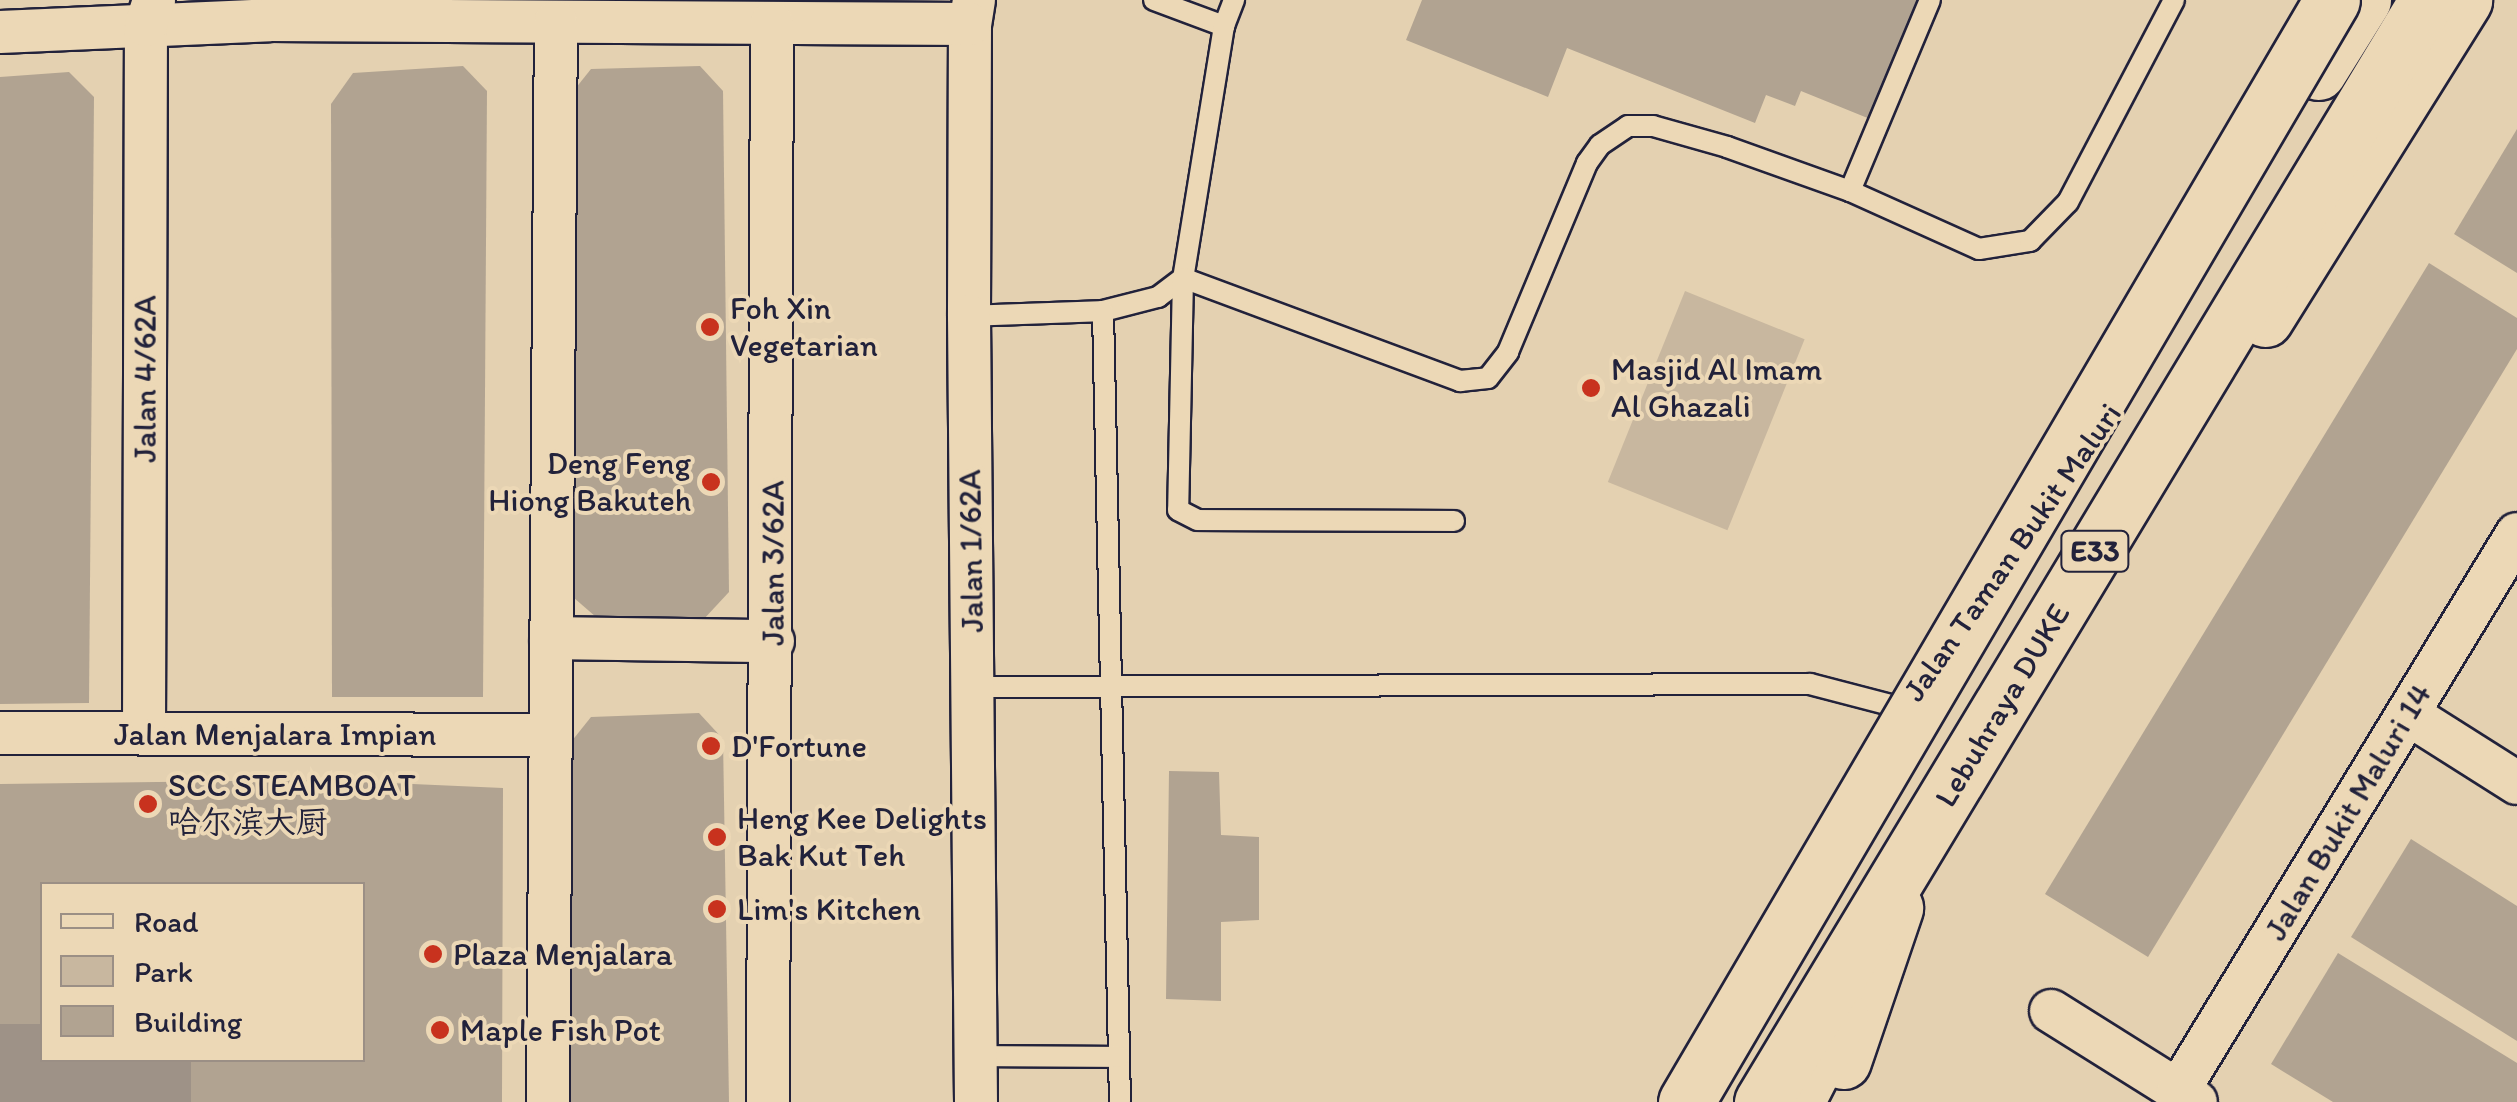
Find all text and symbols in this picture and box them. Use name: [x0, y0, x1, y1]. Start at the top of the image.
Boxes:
place label: Foh Xin Vegetarian: [730, 290, 878, 365]
street label: Jalan 4/62A: [126, 295, 164, 463]
marker: Foh Xin Vegetarian: [699, 316, 721, 338]
place label: Masjid Al Imam Al Ghazali: [1611, 351, 1826, 426]
marker: Masjid Al Imam Al Ghazali: [1580, 377, 1602, 399]
street label: Jalan Taman Bukit Maluri: [1896, 398, 2128, 706]
place label: Deng Feng Hiong Bakuteh: [487, 445, 691, 520]
street label: Jalan 1/62A: [950, 469, 992, 633]
marker: Deng Feng Hiong Bakuteh: [700, 471, 722, 493]
street label: Jalan 3/62A: [754, 480, 792, 646]
road number: E33: [2060, 526, 2130, 576]
street label: Lebuhraya DUKE: [1926, 596, 2078, 814]
street label: Jalan Bukit Maluri 14: [2256, 677, 2440, 947]
street label: Jalan Menjalara Impian: [114, 715, 436, 753]
place label: D'Fortune: [731, 727, 867, 765]
marker: D'Fortune: [700, 735, 722, 757]
place label: SCC STEAMBOAT 哈尔滨大厨: [168, 767, 416, 842]
marker: SCC STEAMBOAT 哈尔滨大厨: [137, 793, 159, 815]
place label: Heng Kee Delights Bak Kut Teh: [737, 800, 987, 875]
marker: Heng Kee Delights Bak Kut Teh: [706, 826, 728, 848]
legend: [40, 882, 365, 1062]
place label: Lim's Kitchen: [737, 890, 921, 928]
marker: Lim's Kitchen: [706, 898, 728, 920]
text: Road: [134, 903, 199, 940]
place label: Plaza Menjalara: [453, 935, 672, 973]
marker: Plaza Menjalara: [422, 943, 444, 965]
text: Park: [134, 953, 193, 990]
text: Building: [134, 1003, 242, 1040]
place label: Maple Fish Pot: [460, 1011, 658, 1049]
marker: Maple Fish Pot: [429, 1019, 451, 1041]

